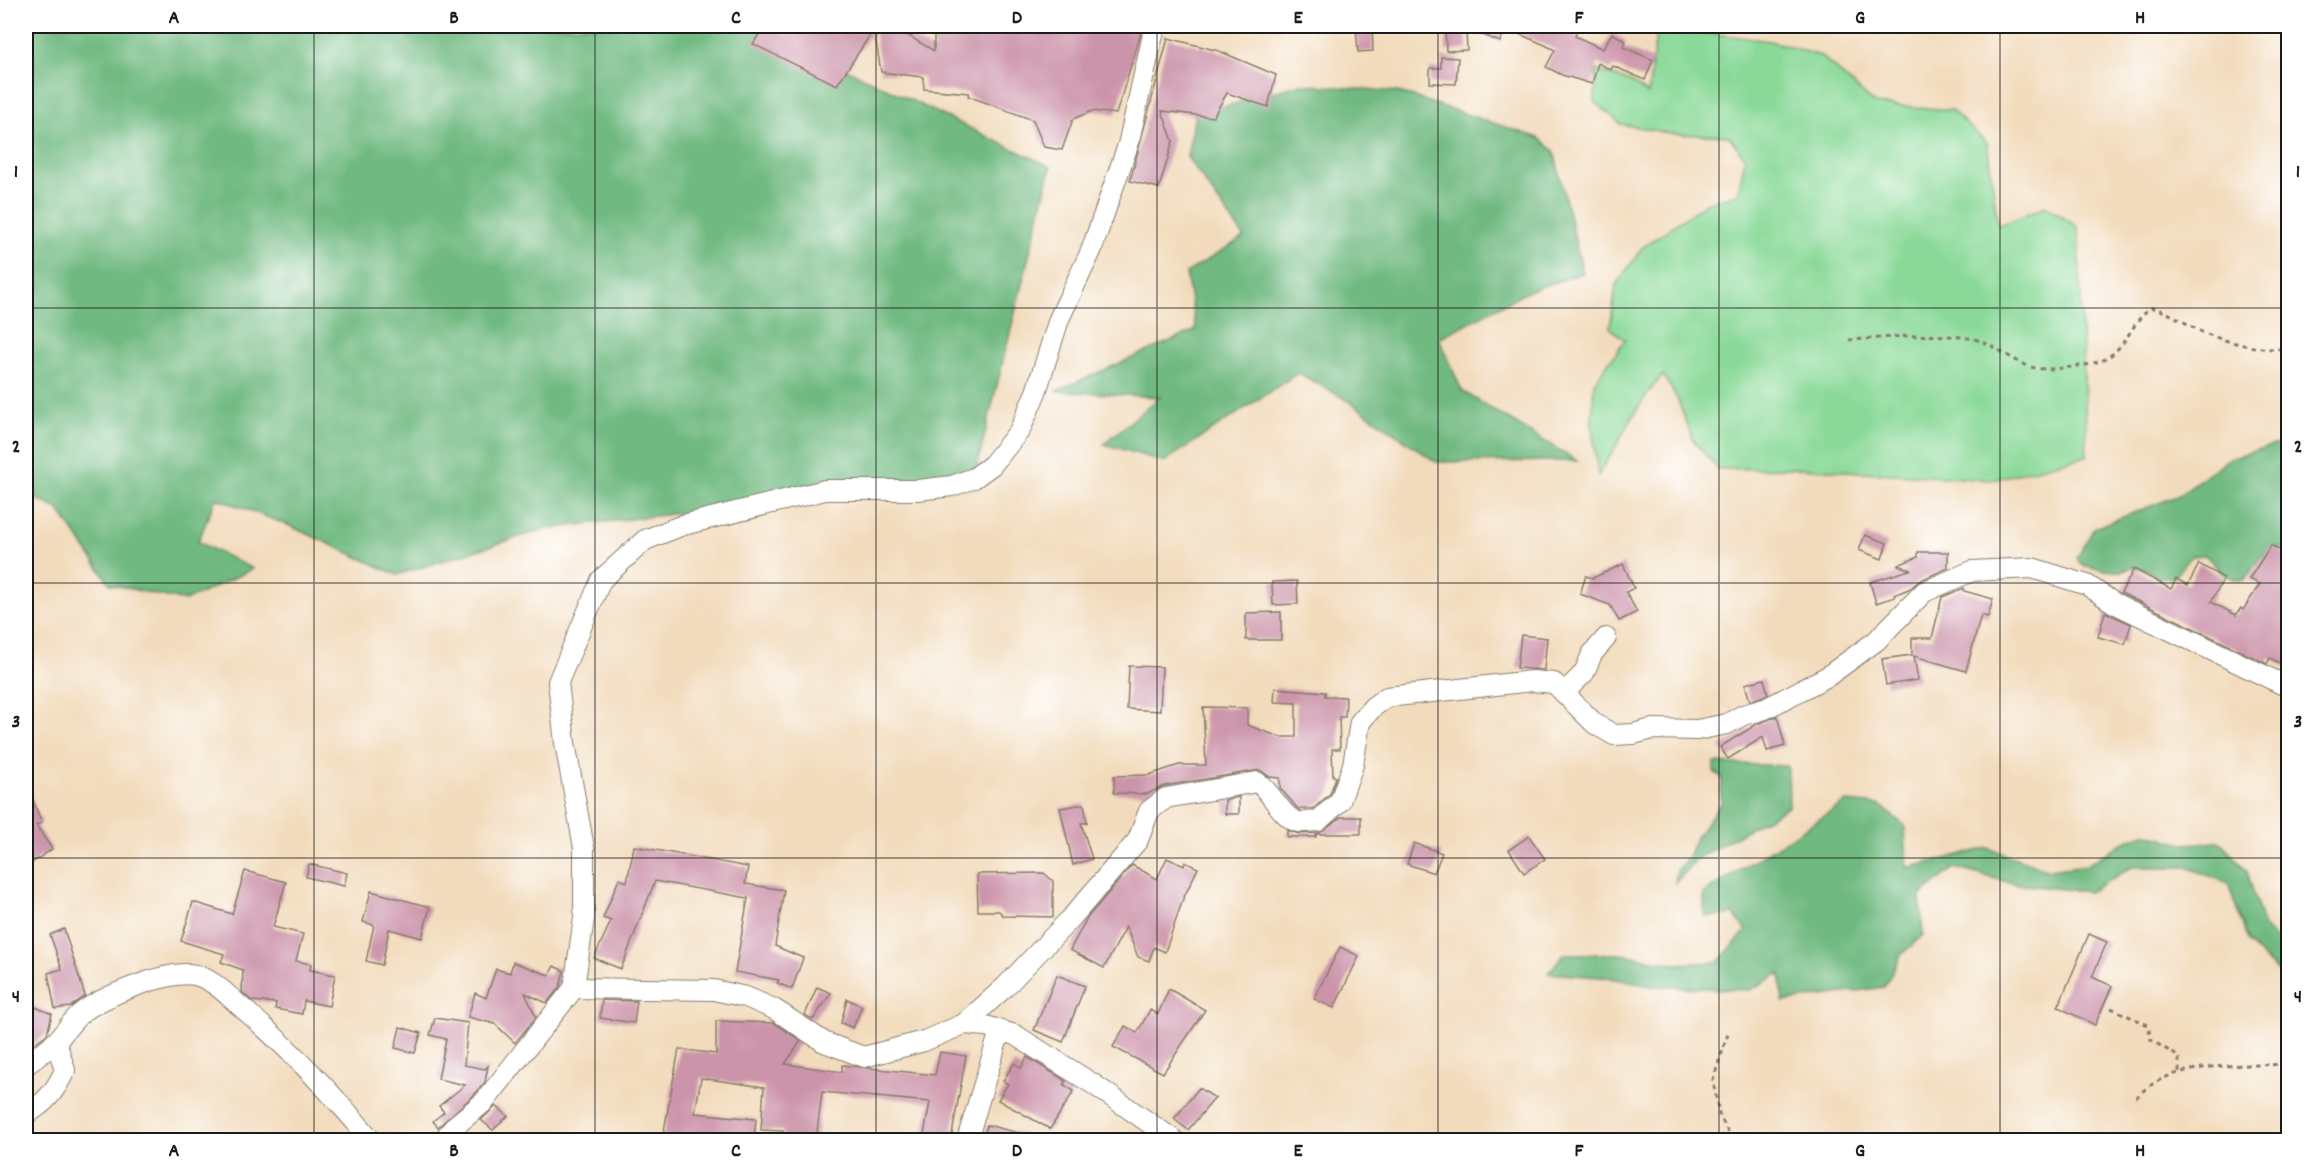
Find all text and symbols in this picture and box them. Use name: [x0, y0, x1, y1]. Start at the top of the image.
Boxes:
text: A: [169, 5, 180, 33]
text: B: [449, 5, 459, 33]
text: C: [731, 5, 741, 33]
text: D: [1012, 5, 1023, 33]
text: E: [1293, 5, 1303, 33]
text: F: [1575, 5, 1585, 33]
text: G: [1855, 5, 1865, 33]
text: H: [2135, 5, 2145, 33]
text: 1: [14, 159, 18, 187]
text: 1: [2296, 159, 2300, 187]
text: 2: [12, 434, 20, 462]
text: 2: [2294, 434, 2302, 462]
text: 3: [12, 709, 20, 737]
text: 3: [2294, 709, 2302, 737]
text: 4: [12, 984, 20, 1012]
text: 4: [2294, 984, 2302, 1012]
text: A: [169, 1138, 180, 1166]
text: B: [449, 1138, 459, 1166]
text: C: [731, 1138, 741, 1166]
text: D: [1012, 1138, 1023, 1166]
text: E: [1293, 1138, 1303, 1166]
text: F: [1575, 1138, 1585, 1166]
text: G: [1855, 1138, 1865, 1166]
text: H: [2135, 1138, 2145, 1166]

